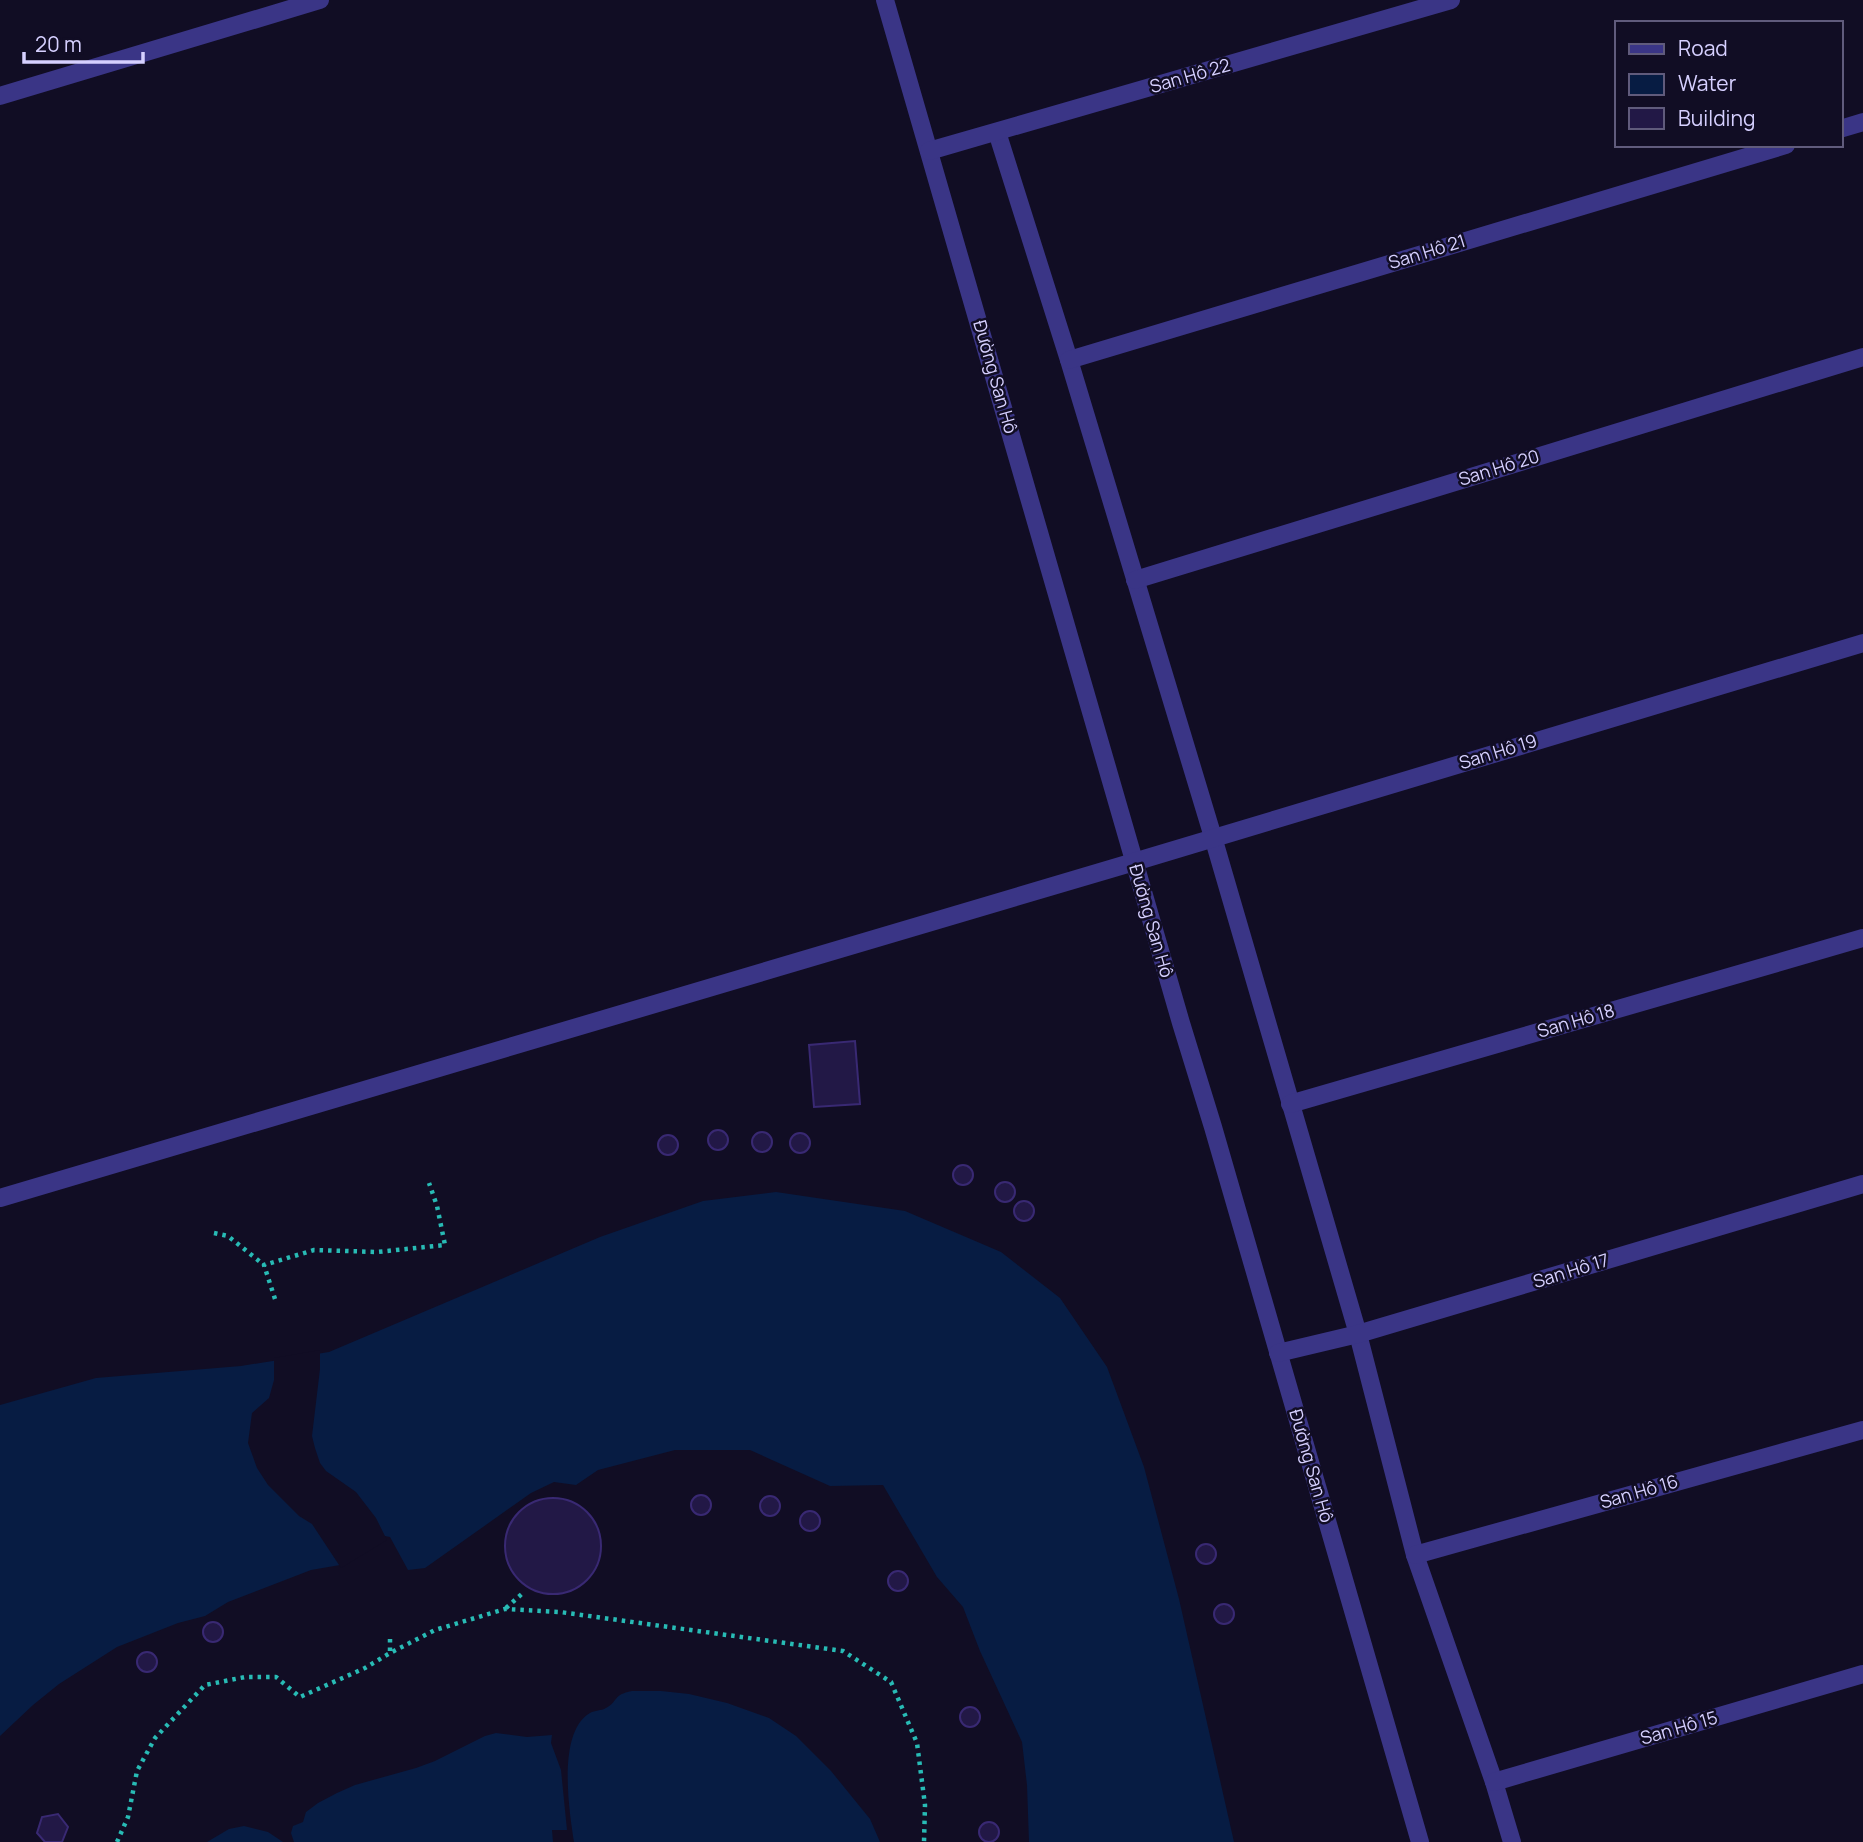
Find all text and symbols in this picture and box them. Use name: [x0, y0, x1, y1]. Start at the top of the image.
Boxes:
scale bar: [24, 21, 144, 65]
legend: [1615, 21, 1842, 147]
text: 20 m: [35, 30, 82, 58]
text: Road: [1678, 34, 1728, 62]
street label: San Hô 22: [1147, 52, 1233, 98]
text: Water: [1678, 69, 1737, 97]
text: Building: [1678, 104, 1755, 132]
street label: San Hô 21: [1385, 228, 1468, 274]
street label: Đường San Hô: [968, 317, 1024, 436]
street label: San Hô 20: [1455, 443, 1542, 491]
street label: San Hô 19: [1456, 728, 1540, 774]
street label: Đường San Hô: [1124, 861, 1180, 980]
street label: San Hô 18: [1534, 998, 1617, 1043]
street label: San Hô 17: [1530, 1247, 1612, 1293]
street label: Đường San Hô: [1284, 1406, 1340, 1525]
street label: San Hô 16: [1597, 1468, 1681, 1514]
street label: San Hô 15: [1637, 1705, 1720, 1750]

